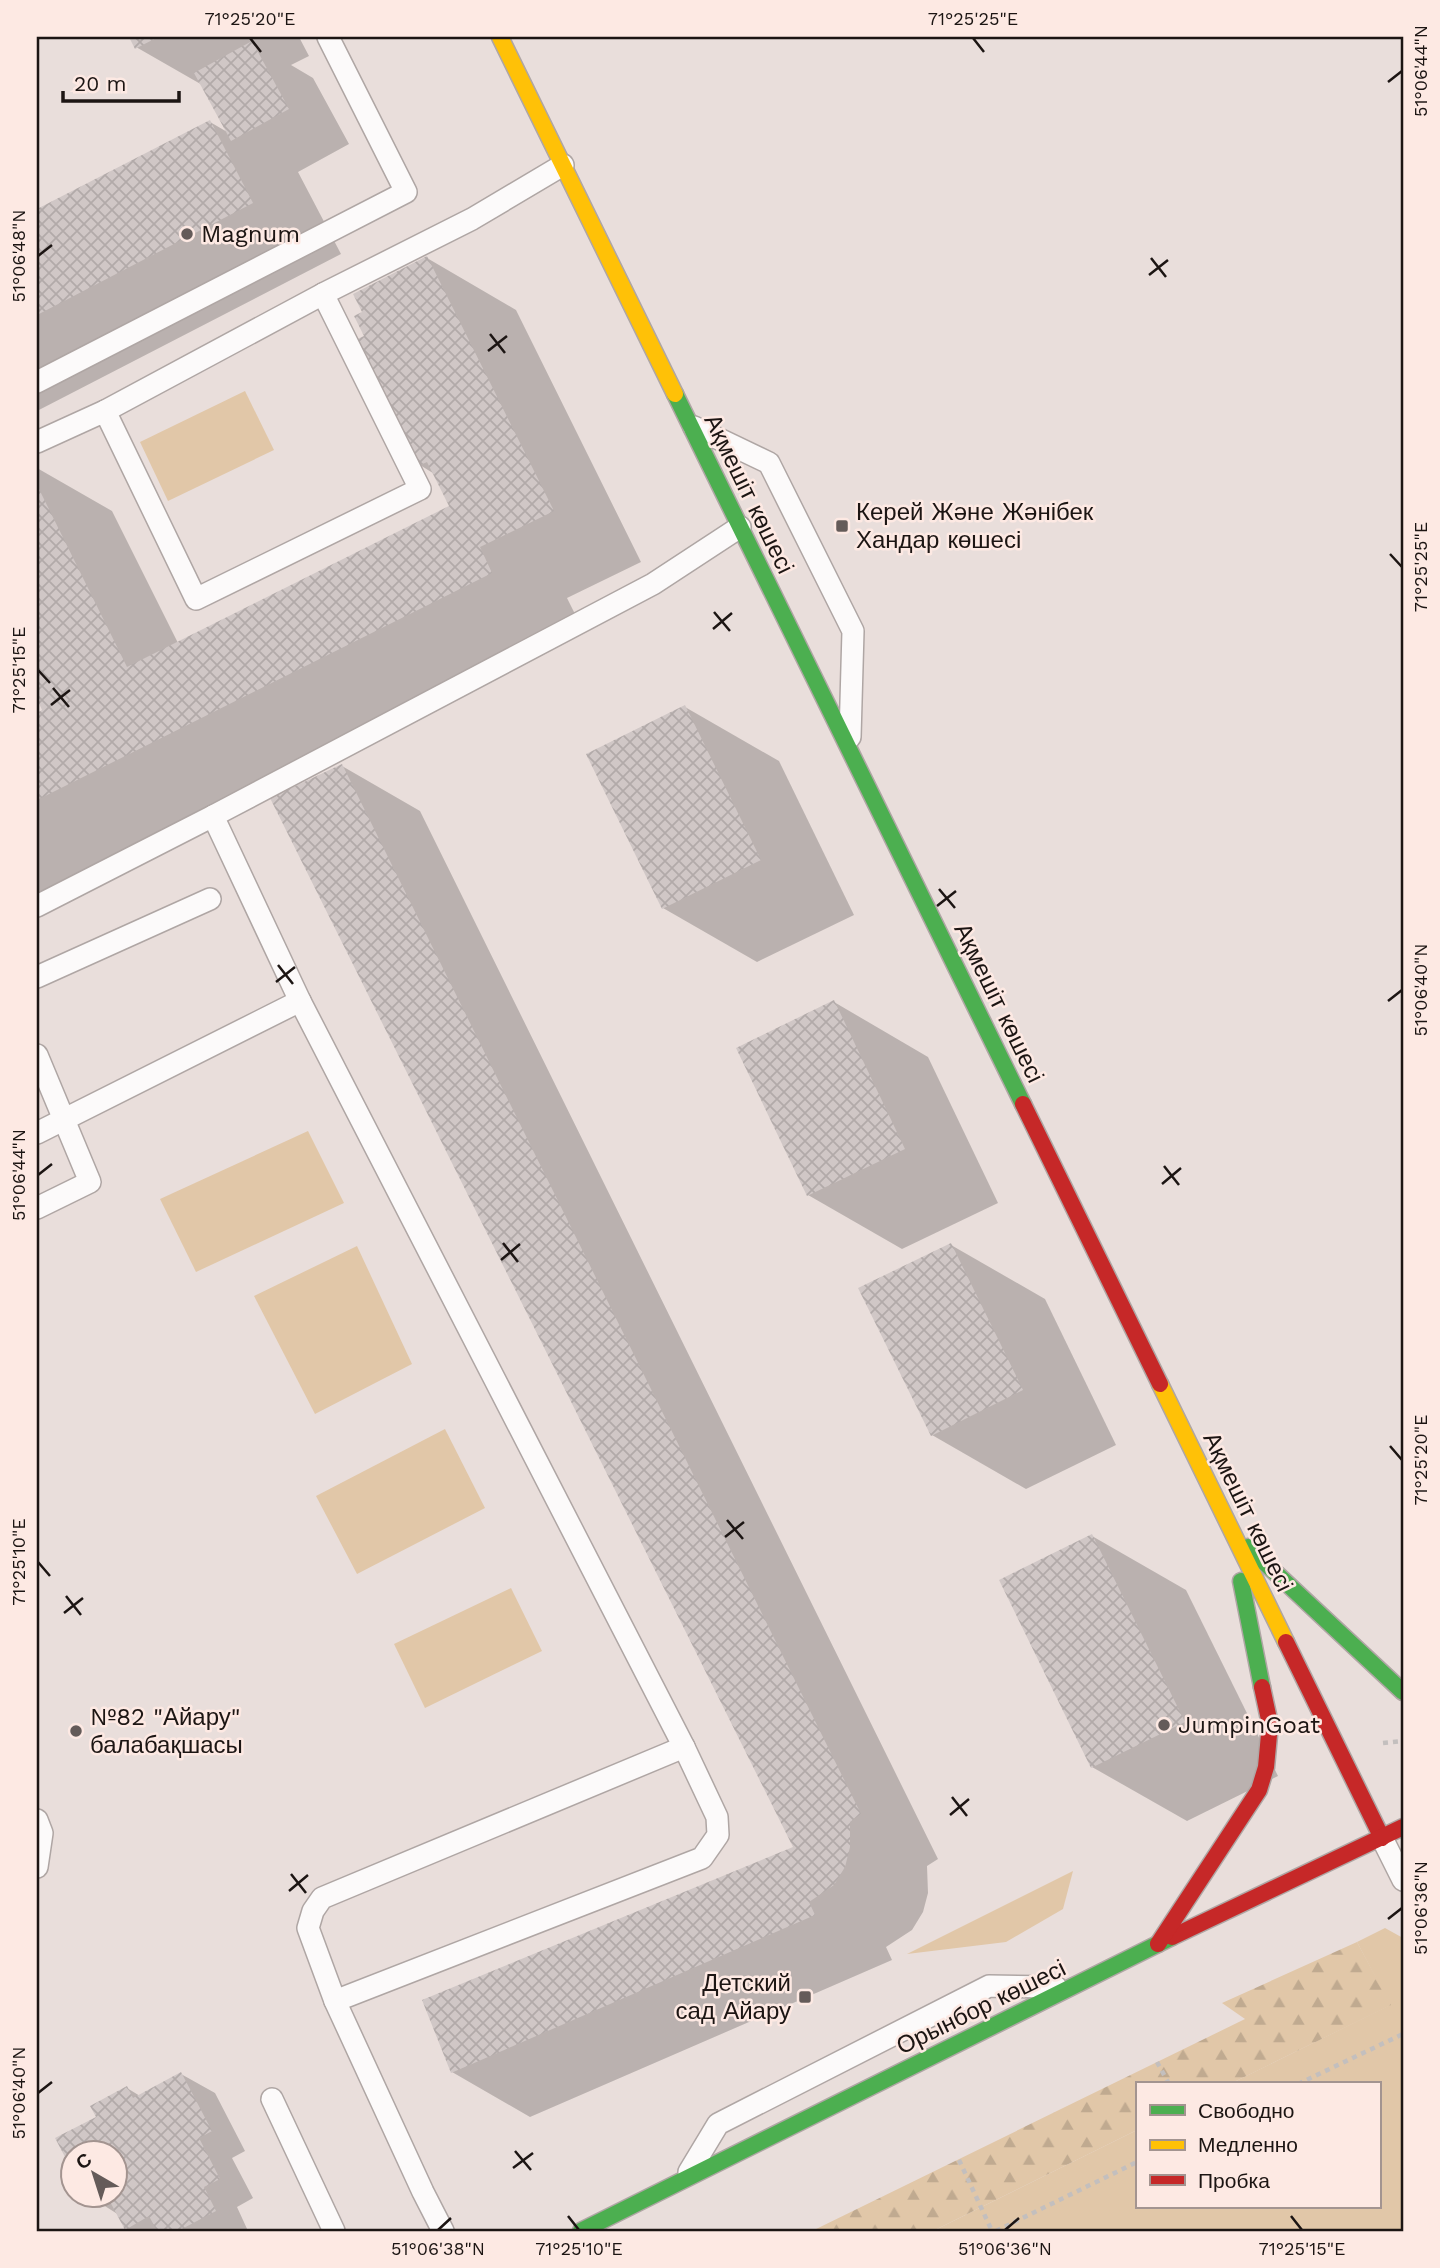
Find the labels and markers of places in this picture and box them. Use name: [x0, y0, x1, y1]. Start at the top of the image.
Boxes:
place label: Magnum: [201, 220, 300, 248]
marker: Magnum: [179, 226, 195, 242]
place label: Керей Және Жәнібек Хандар көшесі: [856, 498, 1094, 554]
marker: Керей Және Жәнібек Хандар көшесі: [834, 518, 850, 534]
place label: №82 "Айару" балабақшасы: [90, 1703, 243, 1759]
place label: JumpinGoat: [1178, 1711, 1320, 1739]
marker: JumpinGoat: [1156, 1717, 1172, 1733]
marker: №82 "Айару" балабақшасы: [68, 1723, 84, 1739]
place label: Детский сад Айару: [676, 1969, 791, 2025]
marker: Детский сад Айару: [797, 1989, 813, 2005]

